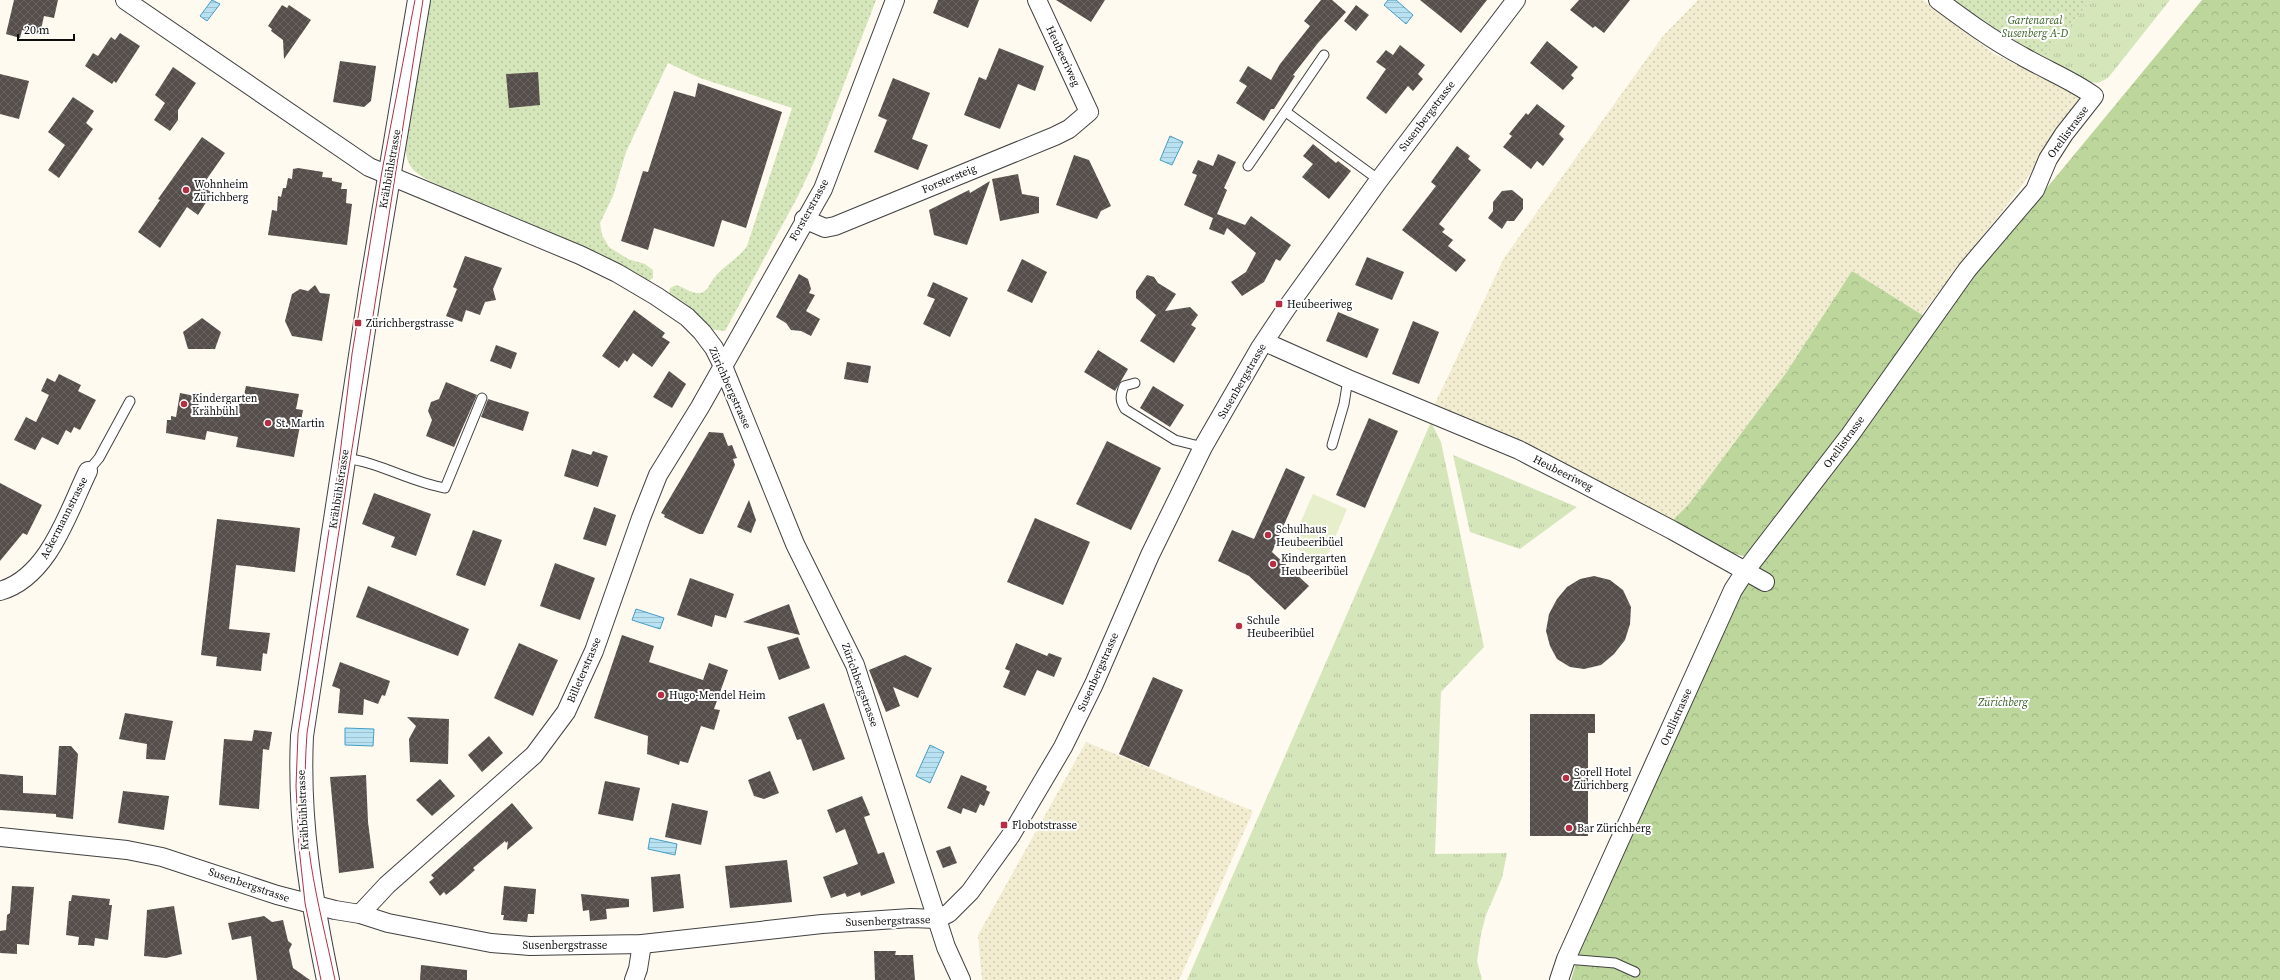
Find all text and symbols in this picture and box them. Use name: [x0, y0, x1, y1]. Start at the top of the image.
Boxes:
park label: Gartenareal Susenberg A-D: [2002, 13, 2069, 41]
scale bar: [18, 16, 74, 42]
text: 20 m: [24, 22, 50, 38]
street label: Heubeeriweg: [1042, 23, 1084, 89]
street label: Susenbergstrasse: [1395, 77, 1459, 154]
street label: Orellistrasse: [2044, 102, 2092, 161]
street label: Krähbühlstrasse: [376, 128, 404, 210]
street label: Forstersteig: [919, 161, 979, 197]
street label: Forsterstrasse: [786, 176, 832, 244]
place label: Wohnheim Zürichberg: [194, 177, 249, 205]
marker: Wohnheim Zürichberg: [181, 185, 191, 195]
place label: Heubeeriweg: [1287, 297, 1353, 312]
marker: Heubeeriweg: [1274, 299, 1284, 309]
place label: Zürichbergstrasse: [366, 316, 454, 331]
marker: Zürichbergstrasse: [353, 318, 363, 328]
street label: Susenbergstrasse: [1214, 340, 1270, 421]
street label: Zürichbergstrasse: [705, 345, 755, 432]
place label: Kindergarten Krähbühl: [192, 391, 258, 419]
marker: Kindergarten Krähbühl: [179, 399, 189, 409]
street label: Orellistrasse: [1820, 412, 1868, 471]
place label: St. Martin: [276, 416, 325, 431]
marker: St. Martin: [263, 418, 273, 428]
street label: Krähbühlstrasse: [325, 448, 353, 530]
street label: Heubeeriweg: [1531, 451, 1596, 495]
street label: Ackermannstrasse: [37, 474, 91, 562]
place label: Schulhaus Heubeeribüel: [1276, 522, 1343, 550]
marker: Schulhaus Heubeeribüel: [1263, 530, 1273, 540]
place label: Kindergarten Heubeeribüel: [1281, 551, 1348, 579]
marker: Kindergarten Heubeeribüel: [1268, 559, 1278, 569]
place label: Schule Heubeeribüel: [1247, 613, 1314, 641]
marker: Schule Heubeeribüel: [1234, 621, 1244, 631]
street label: Susenbergstrasse: [1074, 630, 1122, 714]
street label: Billeterstrasse: [563, 635, 605, 705]
street label: Zürichbergstrasse: [838, 641, 882, 729]
street label: Orellistrasse: [1657, 686, 1695, 748]
place label: Hugo-Mendel Heim: [669, 688, 766, 703]
marker: Hugo-Mendel Heim: [656, 690, 666, 700]
park label: Zürichberg: [1977, 695, 2029, 710]
place label: Sorell Hotel Zürichberg: [1574, 765, 1632, 793]
street label: Krähbühlstrasse: [293, 769, 313, 850]
marker: Sorell Hotel Zürichberg: [1561, 773, 1571, 783]
place label: Flobotstrasse: [1012, 818, 1077, 833]
marker: Flobotstrasse: [999, 820, 1009, 830]
place label: Bar Zürichberg: [1577, 821, 1651, 836]
marker: Bar Zürichberg: [1564, 823, 1574, 833]
street label: Susenbergstrasse: [206, 864, 292, 906]
street label: Susenbergstrasse: [845, 912, 931, 930]
street label: Susenbergstrasse: [523, 938, 608, 953]

